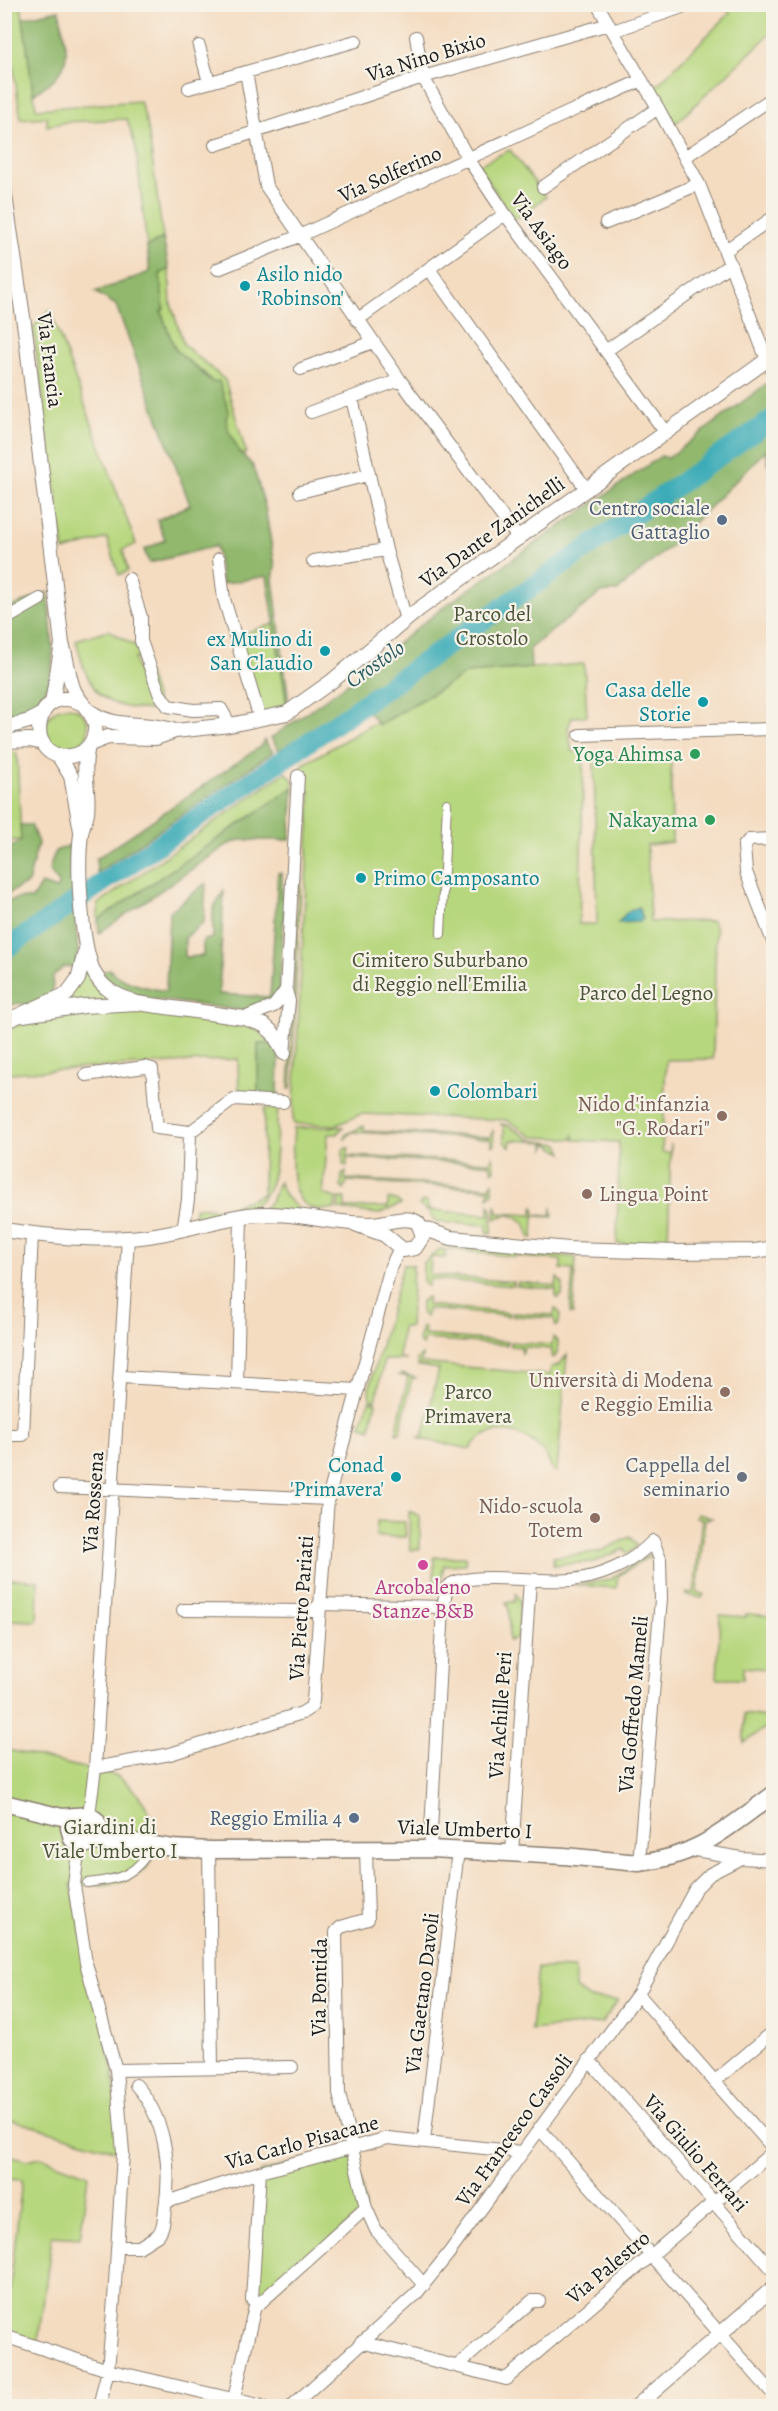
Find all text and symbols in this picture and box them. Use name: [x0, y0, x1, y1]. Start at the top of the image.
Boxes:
street label: Via Nino Bixio: [362, 26, 489, 89]
street label: Via Solferino: [333, 139, 446, 210]
street label: Via Asiago: [504, 186, 580, 275]
place label: Asilo nido 'Robinson': [256, 260, 344, 312]
marker: Asilo nido 'Robinson': [238, 279, 252, 293]
street label: Via Francia: [30, 310, 70, 410]
street label: Via Dante Zanichelli: [413, 470, 570, 595]
place label: Centro sociale Gattaglio: [589, 494, 710, 546]
marker: Centro sociale Gattaglio: [715, 513, 729, 527]
park label: Parco del Crostolo: [453, 600, 531, 652]
place label: ex Mulino di San Claudio: [207, 625, 313, 677]
water label: Crostolo: [339, 633, 411, 695]
marker: ex Mulino di San Claudio: [318, 644, 332, 658]
place label: Casa delle Storie: [605, 676, 691, 728]
marker: Casa delle Storie: [696, 695, 710, 709]
place label: Yoga Ahimsa: [572, 740, 683, 768]
marker: Yoga Ahimsa: [688, 747, 702, 761]
place label: Nakayama: [608, 806, 698, 834]
marker: Nakayama: [703, 813, 717, 827]
place label: Primo Camposanto: [373, 864, 540, 892]
marker: Primo Camposanto: [354, 871, 368, 885]
park label: Cimitero Suburbano di Reggio nell'Emilia: [352, 946, 528, 998]
park label: Parco del Legno: [579, 979, 713, 1007]
place label: Colombari: [447, 1077, 538, 1105]
marker: Colombari: [428, 1084, 442, 1098]
place label: Nido d'infanzia "G. Rodari": [578, 1090, 710, 1142]
marker: Nido d'infanzia "G. Rodari": [715, 1109, 729, 1123]
place label: Lingua Point: [599, 1180, 708, 1208]
marker: Lingua Point: [580, 1187, 594, 1201]
place label: Università di Modena e Reggio Emilia: [529, 1366, 713, 1418]
park label: Parco Primavera: [424, 1378, 512, 1430]
marker: Università di Modena e Reggio Emilia: [718, 1385, 732, 1399]
street label: Via Rossena: [75, 1450, 111, 1555]
place label: Conad 'Primavera': [290, 1451, 385, 1503]
place label: Cappella del seminario: [625, 1451, 730, 1503]
marker: Conad 'Primavera': [389, 1470, 403, 1484]
marker: Cappella del seminario: [735, 1470, 749, 1484]
place label: Nido-scuola Totem: [478, 1492, 583, 1544]
marker: Nido-scuola Totem: [588, 1511, 602, 1525]
street label: Via Pietro Pariati: [282, 1534, 320, 1683]
marker: Arcobaleno Stanze B&B: [416, 1558, 430, 1572]
place label: Arcobaleno Stanze B&B: [372, 1573, 474, 1625]
street label: Via Goffredo Mameli: [611, 1614, 655, 1795]
street label: Via Achille Peri: [482, 1650, 518, 1781]
place label: Reggio Emilia 4: [209, 1804, 342, 1832]
marker: Reggio Emilia 4: [347, 1811, 361, 1825]
park label: Giardini di Viale Umberto I: [42, 1813, 177, 1865]
street label: Viale Umberto I: [396, 1813, 533, 1845]
street label: Via Gaetano Davoli: [398, 1911, 446, 2076]
street label: Via Pontida: [304, 1937, 334, 2037]
street label: Via Francesco Cassoli: [449, 2048, 579, 2213]
street label: Via Giulio Ferrari: [636, 2088, 755, 2218]
street label: Via Carlo Pisacane: [221, 2108, 382, 2176]
street label: Via Palestro: [560, 2224, 656, 2311]

